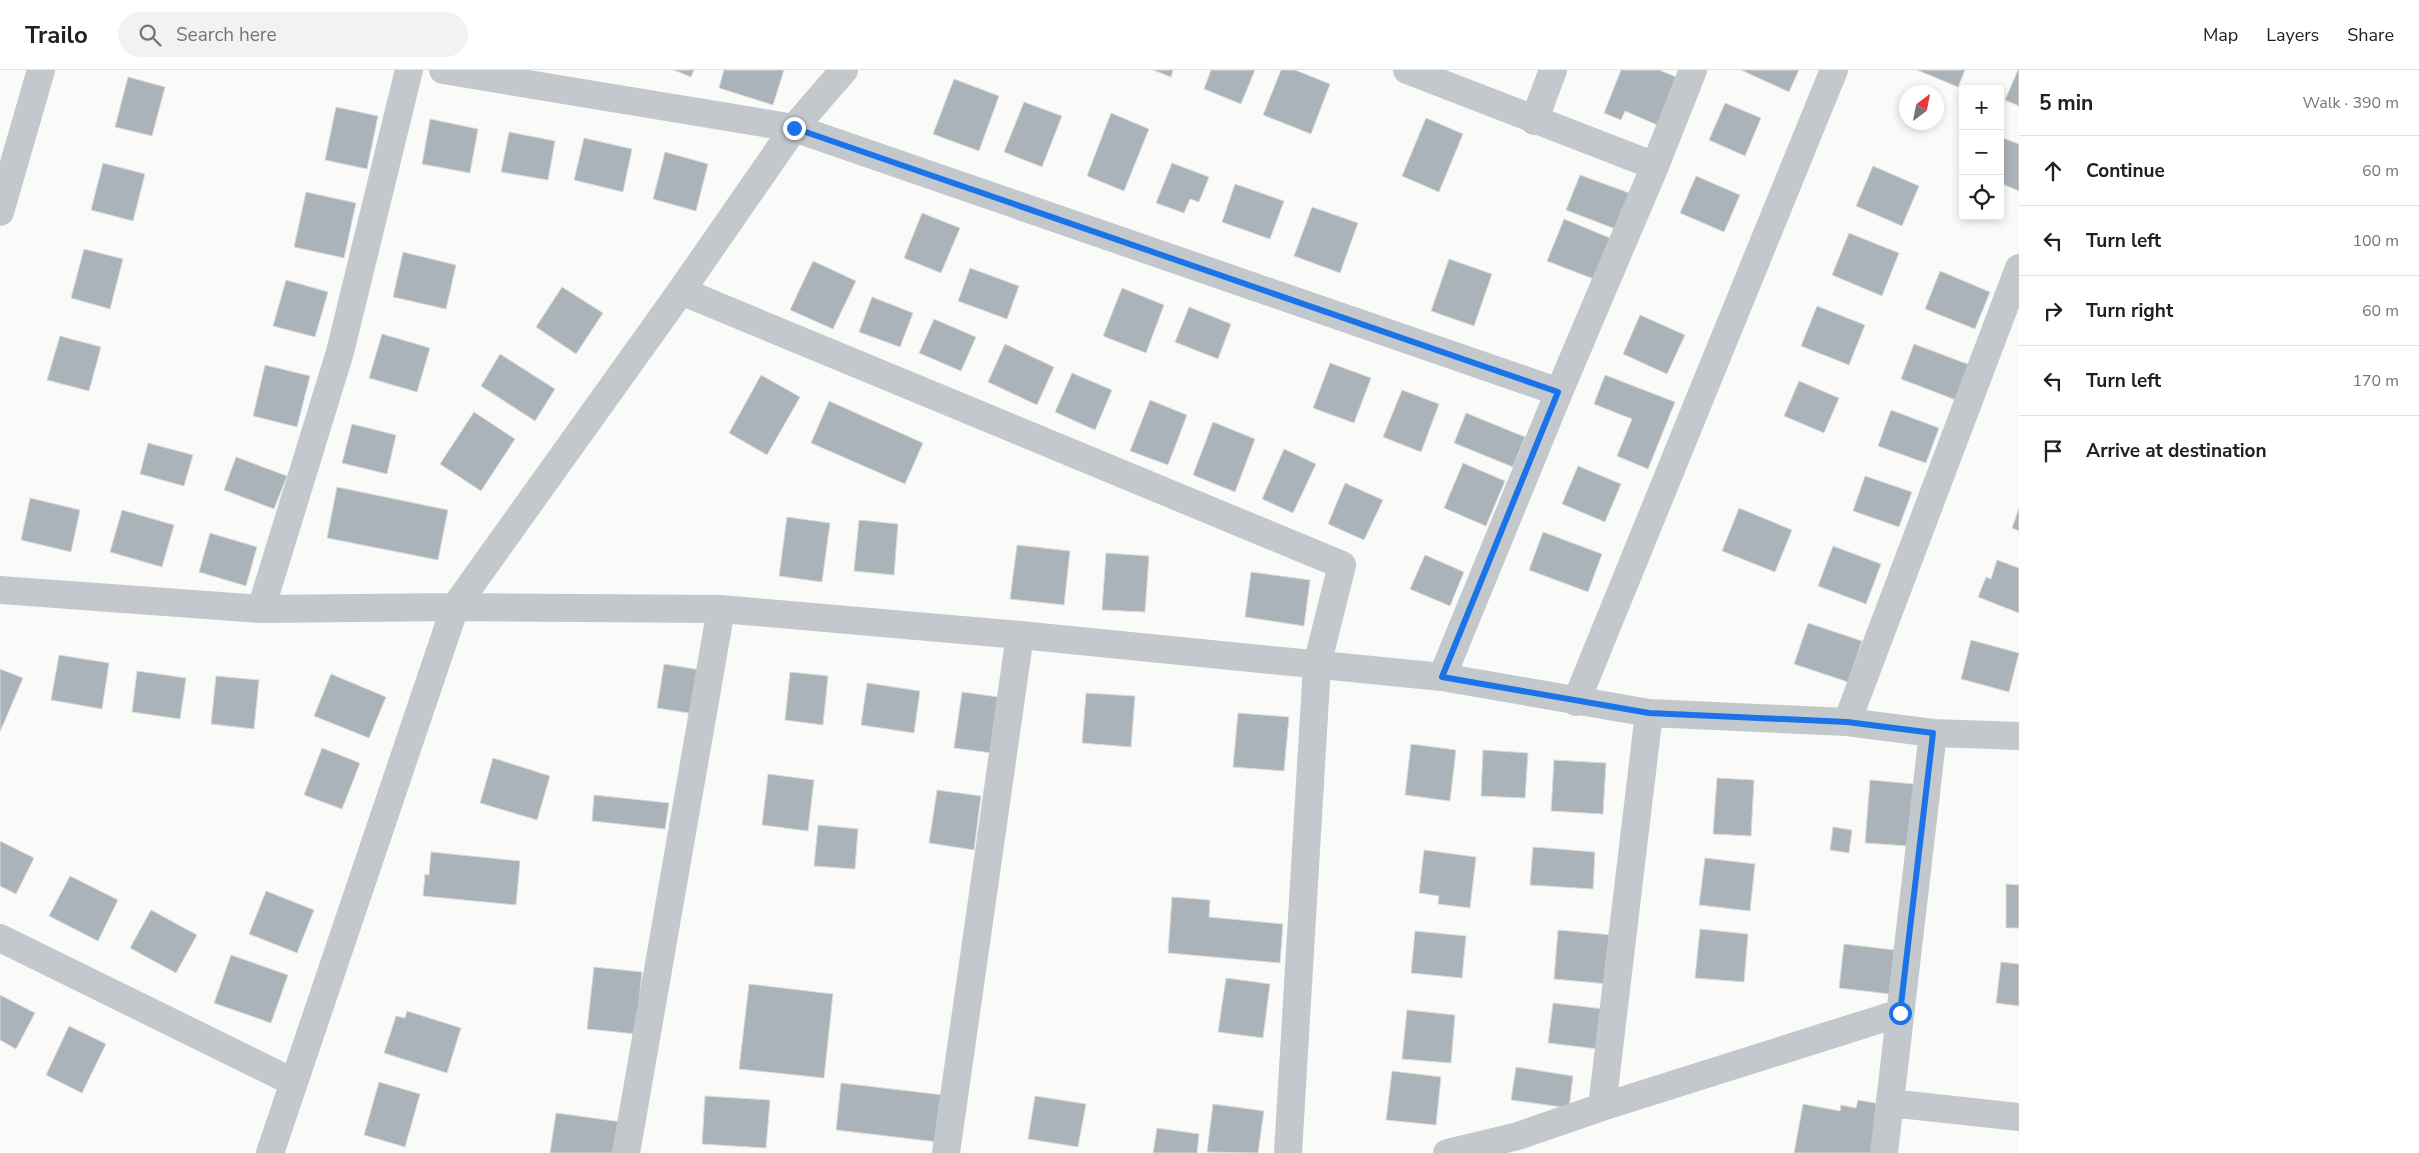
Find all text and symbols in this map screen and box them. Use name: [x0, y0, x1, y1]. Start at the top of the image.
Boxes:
search box: [118, 12, 468, 57]
text: Trailo: [25, 19, 88, 51]
icon: search: [136, 21, 164, 49]
text: Search here: [176, 22, 277, 48]
text: Map: [2203, 23, 2238, 47]
text: Layers: [2266, 23, 2319, 47]
text: Share: [2347, 23, 2394, 47]
north arrow: [1899, 85, 1944, 130]
map controls: [1959, 85, 2004, 220]
button: +: [1959, 85, 2004, 130]
text: 5 min: [2039, 89, 2093, 117]
text: Walk · 390 m: [2303, 92, 2399, 114]
route end: [783, 117, 806, 140]
button: −: [1959, 130, 2004, 175]
icon: ahead: [2039, 157, 2067, 185]
text: Continue: [2086, 158, 2165, 184]
text: 60 m: [2362, 160, 2399, 182]
button: locate: [1959, 175, 2004, 220]
icon: left: [2039, 227, 2067, 255]
text: Turn left: [2086, 228, 2161, 254]
text: 100 m: [2352, 230, 2399, 252]
icon: right: [2039, 297, 2067, 325]
text: Turn right: [2086, 298, 2173, 324]
text: 60 m: [2362, 300, 2399, 322]
icon: left: [2039, 367, 2067, 395]
text: Turn left: [2086, 368, 2161, 394]
text: 170 m: [2352, 370, 2399, 392]
icon: arrive: [2039, 437, 2067, 465]
text: Arrive at destination: [2086, 438, 2267, 464]
route start: [1889, 1002, 1912, 1025]

